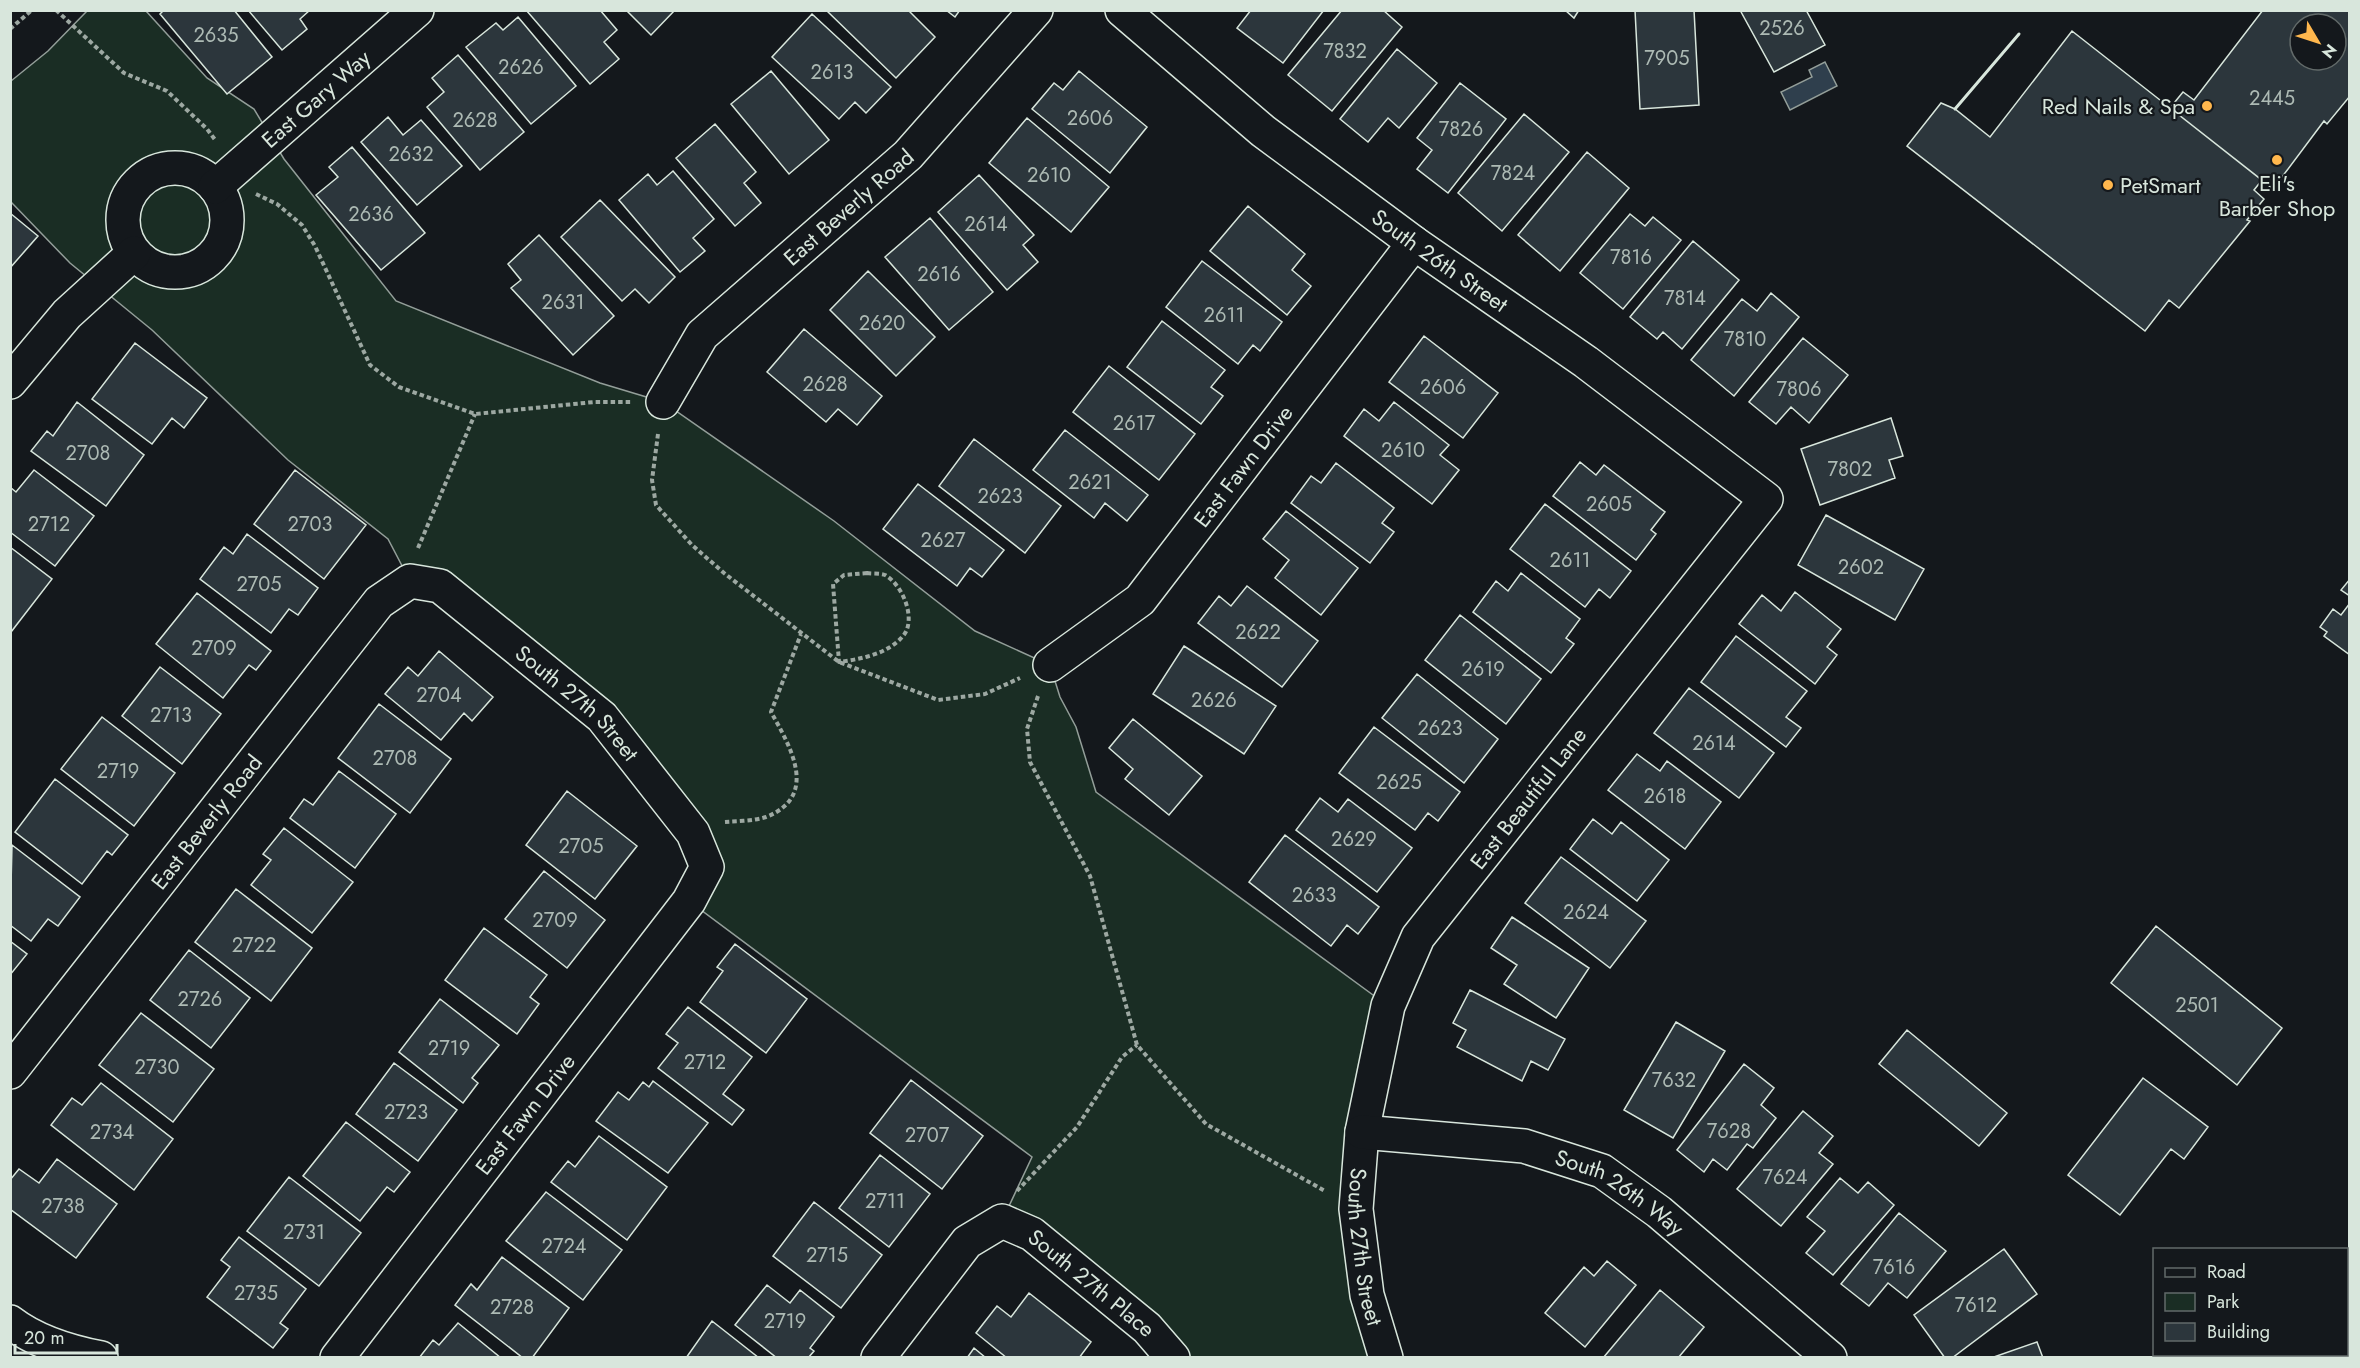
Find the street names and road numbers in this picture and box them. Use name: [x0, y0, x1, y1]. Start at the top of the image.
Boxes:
street label: East Gary Way: [254, 42, 377, 155]
street label: East Beverly Road: [776, 141, 921, 273]
street label: South 26th Street: [1365, 201, 1515, 320]
street label: East Fawn Drive: [1186, 398, 1300, 534]
street label: South 27th Street: [508, 637, 647, 768]
street label: East Beautiful Lane: [1462, 720, 1594, 876]
street label: East Beverly Road: [143, 748, 270, 896]
street label: East Fawn Drive: [467, 1047, 583, 1181]
street label: South 26th Way: [1551, 1141, 1692, 1243]
street label: South 27th Street: [1340, 1167, 1392, 1330]
street label: South 27th Place: [1021, 1221, 1164, 1344]

